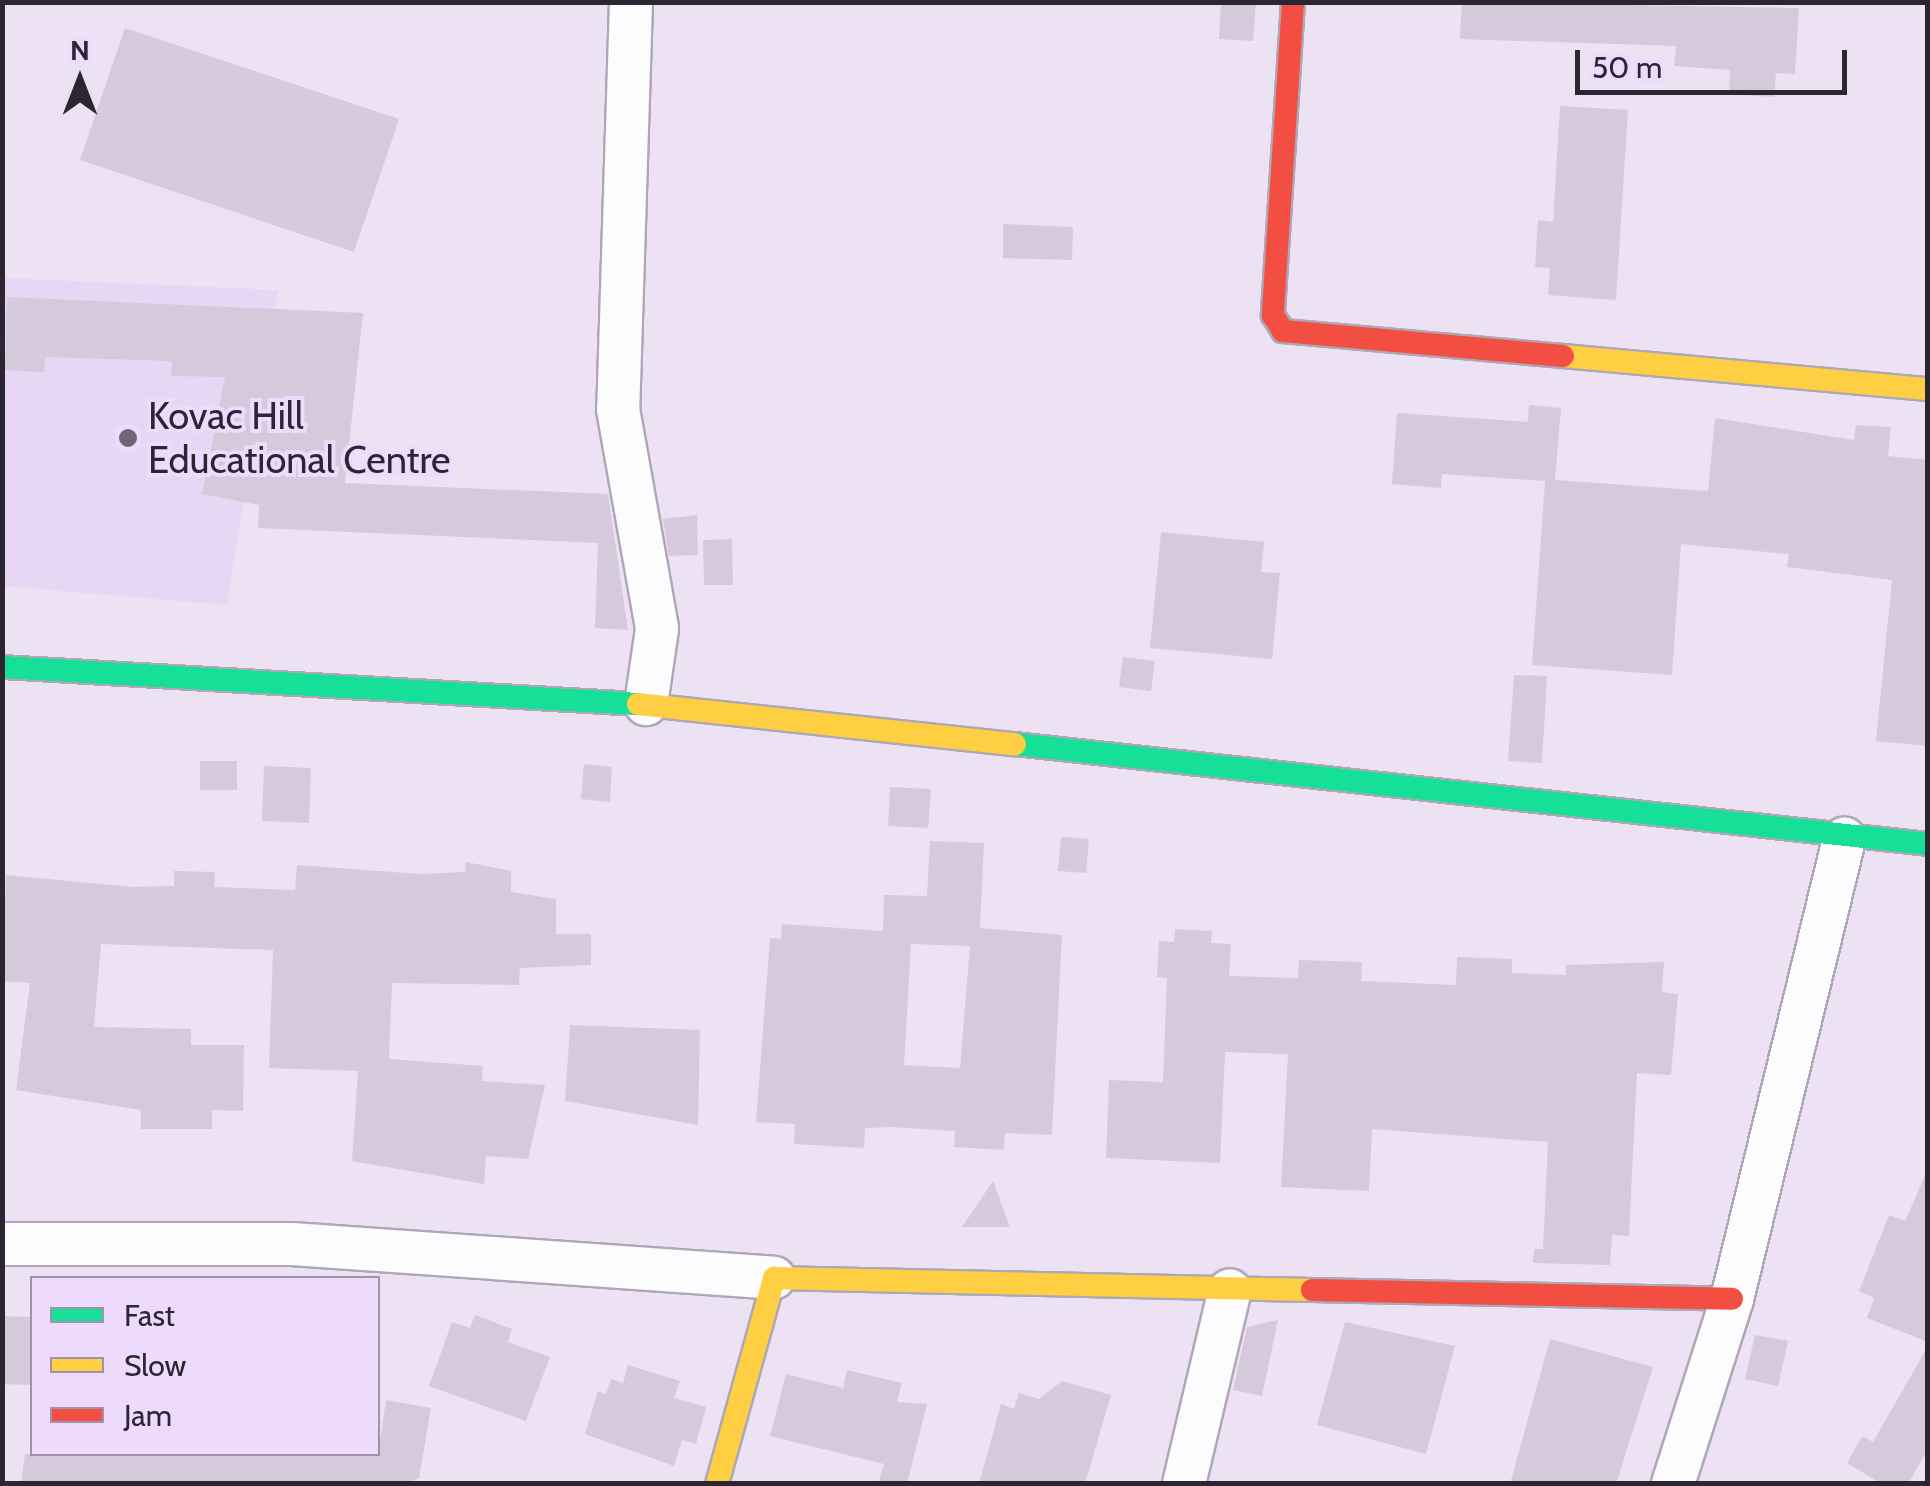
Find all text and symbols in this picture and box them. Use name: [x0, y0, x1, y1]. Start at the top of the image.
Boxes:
north arrow: [30, 30, 130, 130]
scale bar: [1580, 30, 1852, 92]
text: N: [70, 33, 90, 67]
text: 50 m: [1592, 49, 1662, 86]
place label: Kovac Hill Educational Centre: [148, 393, 450, 482]
marker: Kovac Hill Educational Centre: [117, 427, 139, 449]
legend: [30, 1276, 380, 1456]
text: Fast: [124, 1297, 175, 1334]
text: Slow: [124, 1347, 186, 1384]
text: Jam: [124, 1397, 172, 1434]

